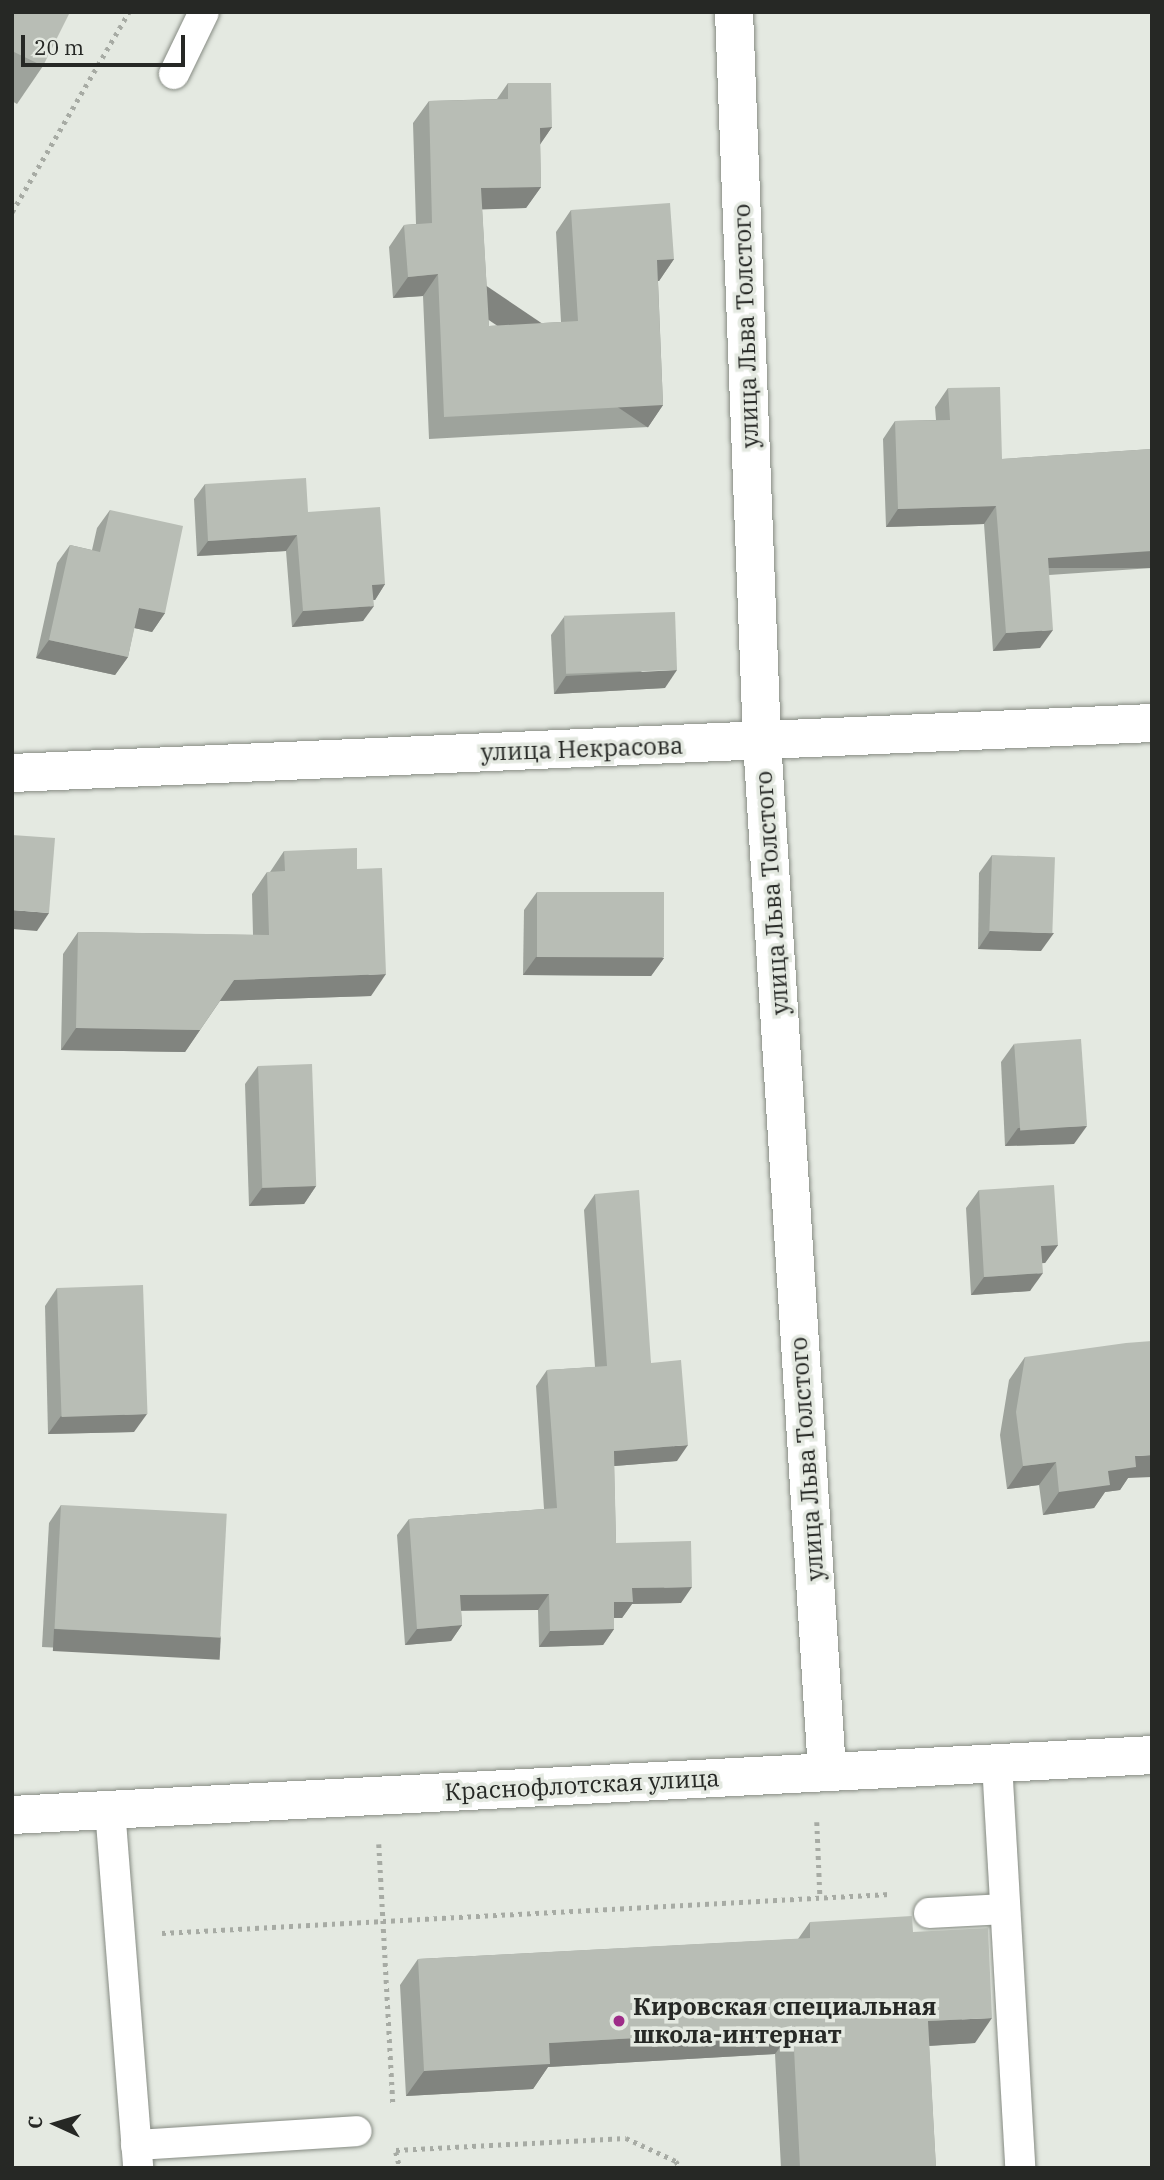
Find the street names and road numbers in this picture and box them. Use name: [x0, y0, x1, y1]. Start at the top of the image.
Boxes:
street label: улица Льва Толстого: [727, 203, 765, 449]
street label: улица Некрасова: [480, 731, 684, 767]
street label: улица Льва Толстого: [749, 770, 795, 1016]
street label: улица Льва Толстого: [784, 1336, 830, 1582]
street label: Краснофлотская улица: [444, 1763, 720, 1807]

